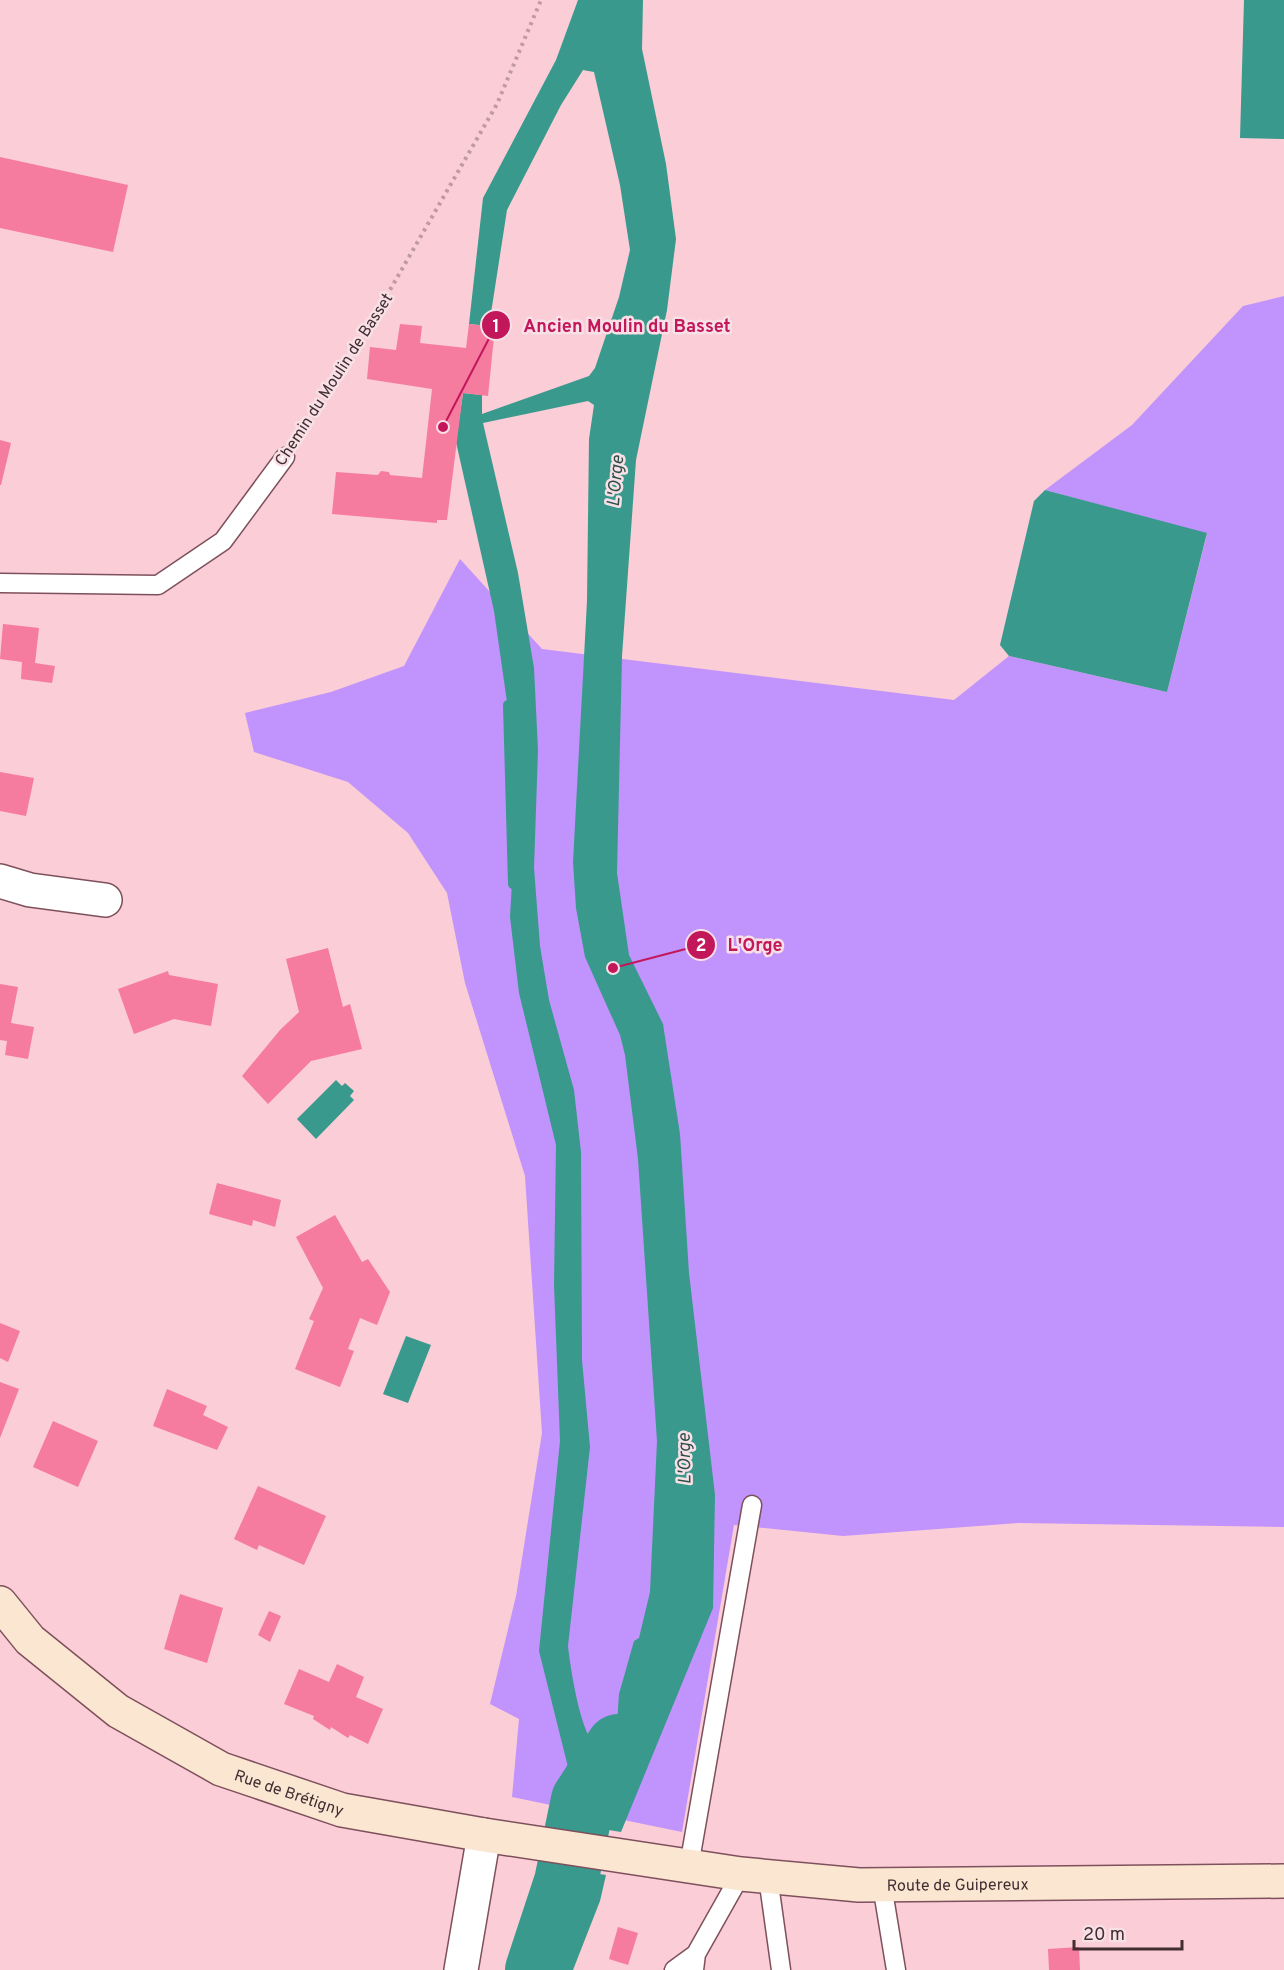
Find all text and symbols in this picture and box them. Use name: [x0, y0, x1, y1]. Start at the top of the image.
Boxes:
street label: Chemin du Moulin de Basset: [271, 290, 398, 470]
callout: Ancien Moulin du Basset: [481, 307, 742, 343]
text: 1: [492, 316, 500, 339]
text: Ancien Moulin du Basset: [523, 316, 731, 339]
water label: L'Orge: [603, 454, 630, 508]
callout: L'Orge: [686, 927, 795, 963]
text: 2: [695, 935, 707, 958]
text: L'Orge: [728, 935, 782, 958]
water label: L'Orge: [674, 1432, 697, 1485]
street label: Rue de Brétigny: [231, 1766, 346, 1822]
street label: Route de Guipereux: [887, 1875, 1029, 1897]
scale bar: [1074, 1913, 1182, 1951]
text: 20 m: [1083, 1924, 1125, 1947]

